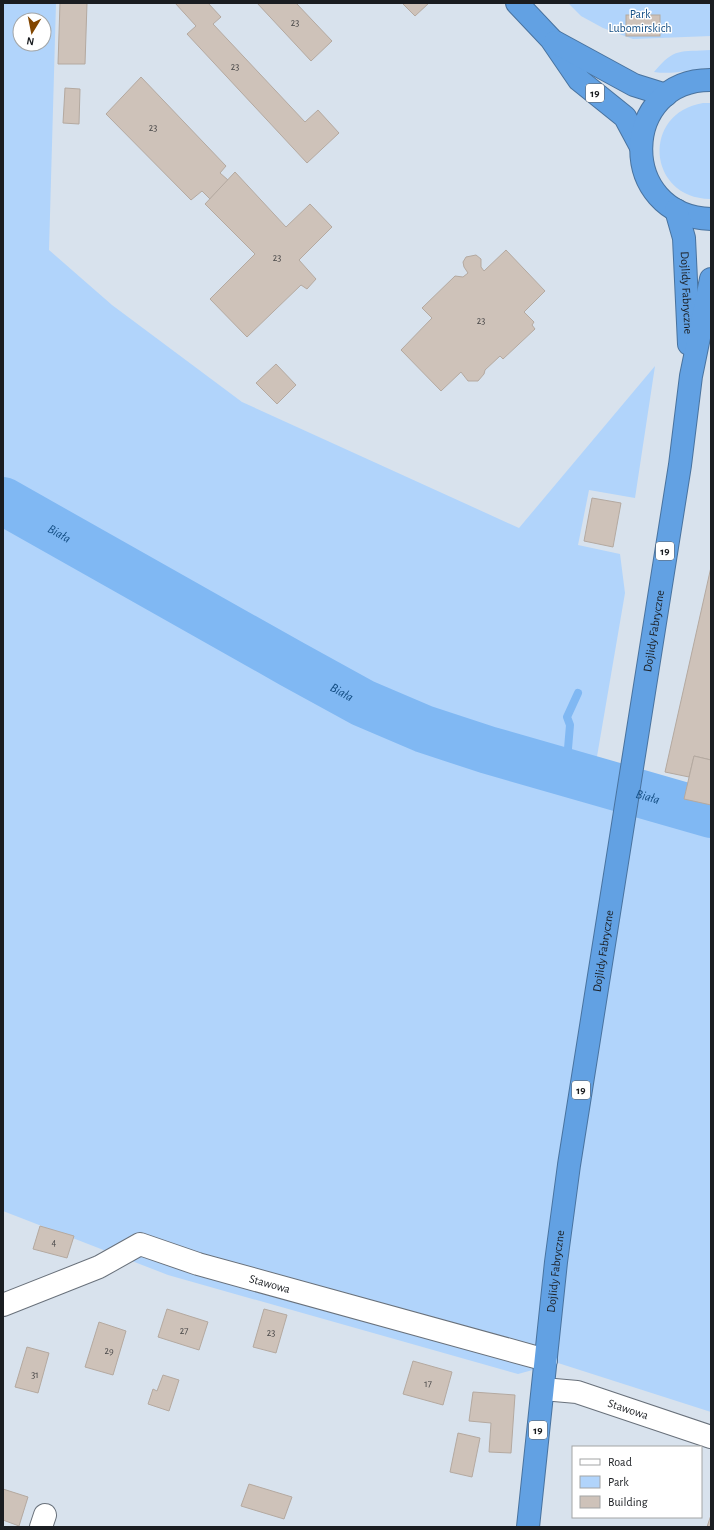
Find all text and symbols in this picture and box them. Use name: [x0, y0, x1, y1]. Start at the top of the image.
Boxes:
park label: Park Lubomirskich: [608, 8, 672, 34]
north arrow: [12, 12, 52, 52]
house number: 23: [291, 18, 299, 28]
text: N: [26, 35, 35, 47]
house number: 23: [231, 62, 239, 72]
road number: 19: [586, 84, 604, 102]
house number: 23: [149, 123, 157, 133]
street label: Dojlidy Fabryczne: [678, 251, 695, 334]
house number: 23: [273, 253, 281, 263]
house number: 23: [477, 316, 485, 326]
water label: Biała: [45, 523, 73, 546]
road number: 19: [656, 542, 674, 560]
street label: Dojlidy Fabryczne: [641, 589, 666, 673]
water label: Biała: [328, 681, 355, 704]
water label: Biała: [634, 788, 661, 807]
street label: Dojlidy Fabryczne: [591, 909, 615, 993]
road number: 19: [572, 1081, 590, 1099]
street label: Dojlidy Fabryczne: [545, 1230, 566, 1313]
house number: 4: [52, 1238, 57, 1248]
street label: Stawowa: [248, 1272, 292, 1295]
house number: 27: [180, 1326, 188, 1336]
house number: 23: [267, 1328, 275, 1338]
house number: 29: [104, 1346, 114, 1356]
house number: 31: [31, 1370, 39, 1380]
house number: 17: [424, 1379, 432, 1389]
street label: Stawowa: [606, 1397, 650, 1422]
road number: 19: [529, 1421, 547, 1439]
legend: [572, 1446, 702, 1518]
text: Road: [608, 1456, 632, 1468]
text: Park: [608, 1476, 629, 1488]
text: Building: [608, 1496, 648, 1508]

